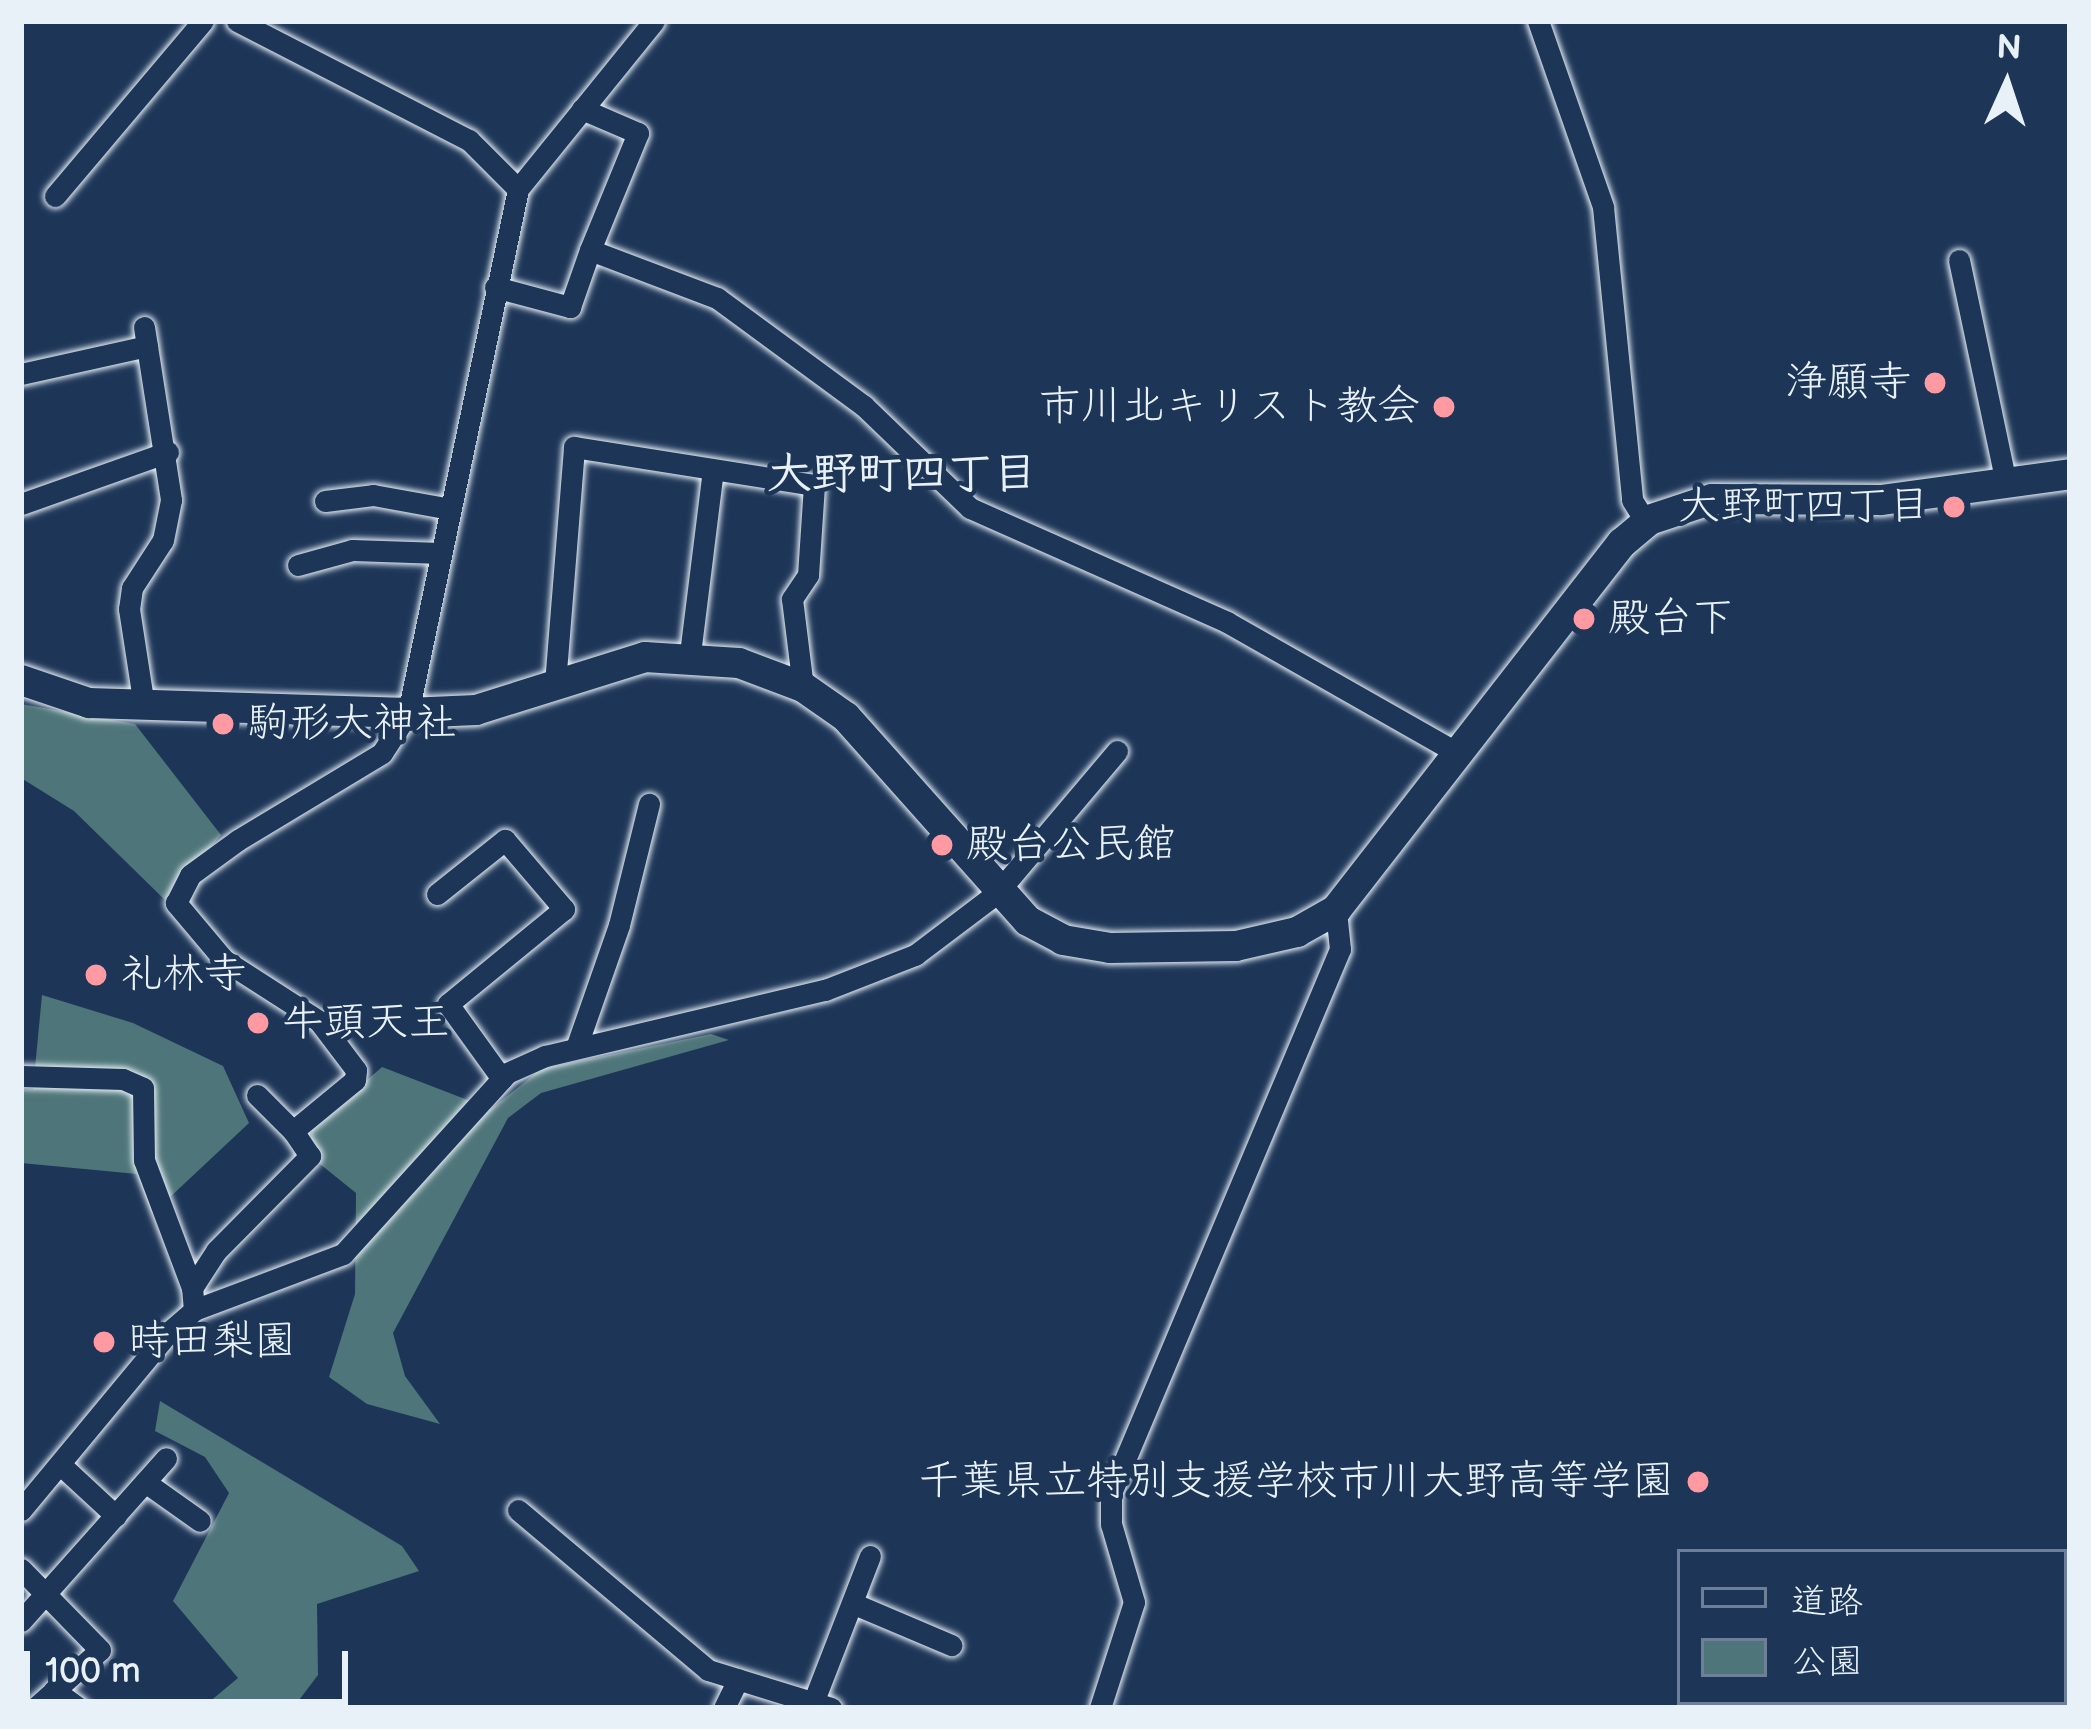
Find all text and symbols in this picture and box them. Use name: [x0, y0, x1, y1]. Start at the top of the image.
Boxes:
north arrow: [1947, 24, 2067, 144]
text: N: [1995, 27, 2022, 69]
place label: 浄願寺: [1785, 358, 1911, 408]
marker: 浄願寺: [1922, 370, 1948, 396]
place label: 市川北キリスト教会: [1042, 382, 1420, 432]
marker: 市川北キリスト教会: [1431, 394, 1457, 420]
district label: 大野町四丁目: [767, 448, 1037, 502]
place label: 大野町四丁目: [1678, 482, 1930, 532]
marker: 大野町四丁目: [1941, 494, 1967, 520]
place label: 殿台下: [1608, 594, 1734, 644]
marker: 殿台下: [1571, 606, 1597, 632]
place label: 駒形大神社: [247, 699, 457, 749]
marker: 駒形大神社: [210, 711, 236, 737]
place label: 殿台公民館: [966, 820, 1176, 870]
marker: 殿台公民館: [929, 832, 955, 858]
place label: 礼林寺: [120, 950, 246, 1000]
marker: 礼林寺: [83, 962, 109, 988]
place label: 牛頭天王: [282, 998, 450, 1048]
marker: 牛頭天王: [245, 1010, 271, 1036]
place label: 時田梨園: [128, 1317, 296, 1367]
marker: 時田梨園: [91, 1329, 117, 1355]
place label: 千葉県立特別支援学校市川大野高等学園: [918, 1457, 1674, 1507]
marker: 千葉県立特別支援学校市川大野高等学園: [1685, 1469, 1711, 1495]
legend: [1677, 1549, 2067, 1705]
text: 道路: [1791, 1581, 1863, 1624]
scale bar: [30, 1627, 354, 1701]
text: 公園: [1791, 1641, 1863, 1684]
text: 100 m: [45, 1650, 141, 1693]

